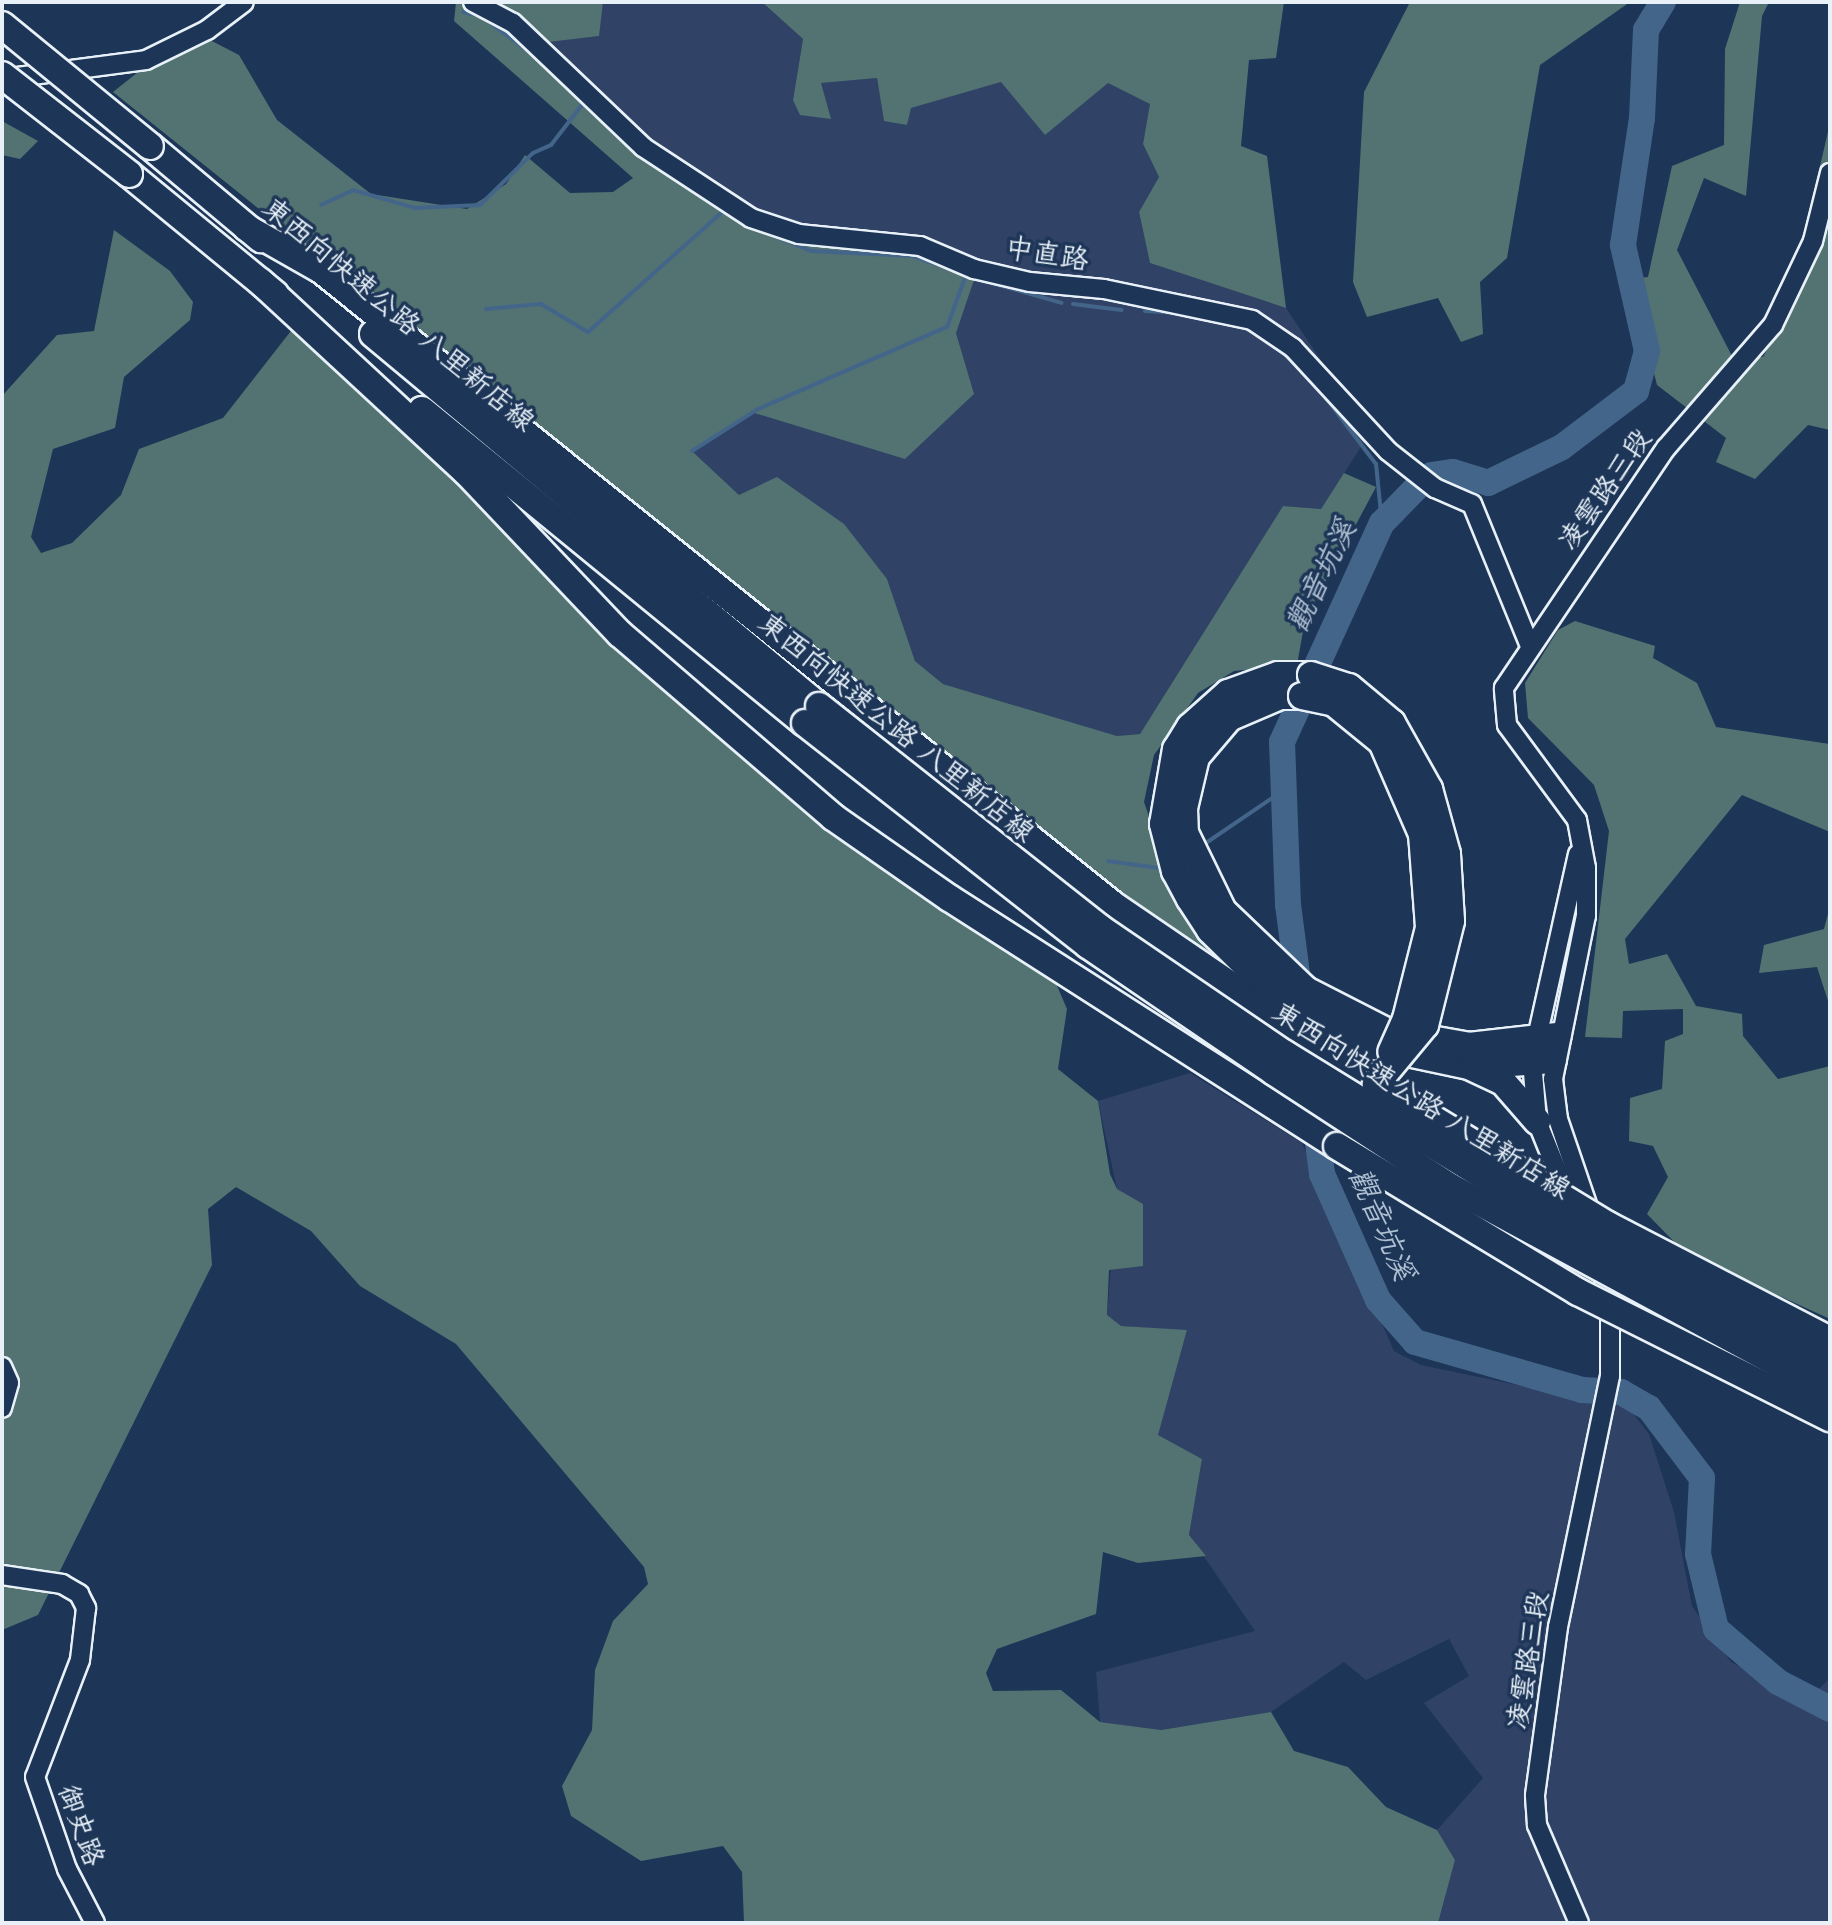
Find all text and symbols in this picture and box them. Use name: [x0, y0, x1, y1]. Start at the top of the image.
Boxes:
street label: 東西向快速公路 八里新店線: [256, 190, 542, 438]
street label: 中直路: [1003, 230, 1091, 276]
street label: 凌雲路三段: [1550, 422, 1658, 556]
water label: 觀音坑溪: [1279, 514, 1363, 638]
street label: 東西向快速公路 八里新店線: [752, 605, 1042, 849]
street label: 東西向快速公路 八里新店線: [1267, 994, 1577, 1206]
water label: 觀音坑溪: [1341, 1162, 1423, 1286]
street label: 凌雲路三段: [1499, 1588, 1555, 1732]
street label: 御史路: [52, 1780, 112, 1870]

